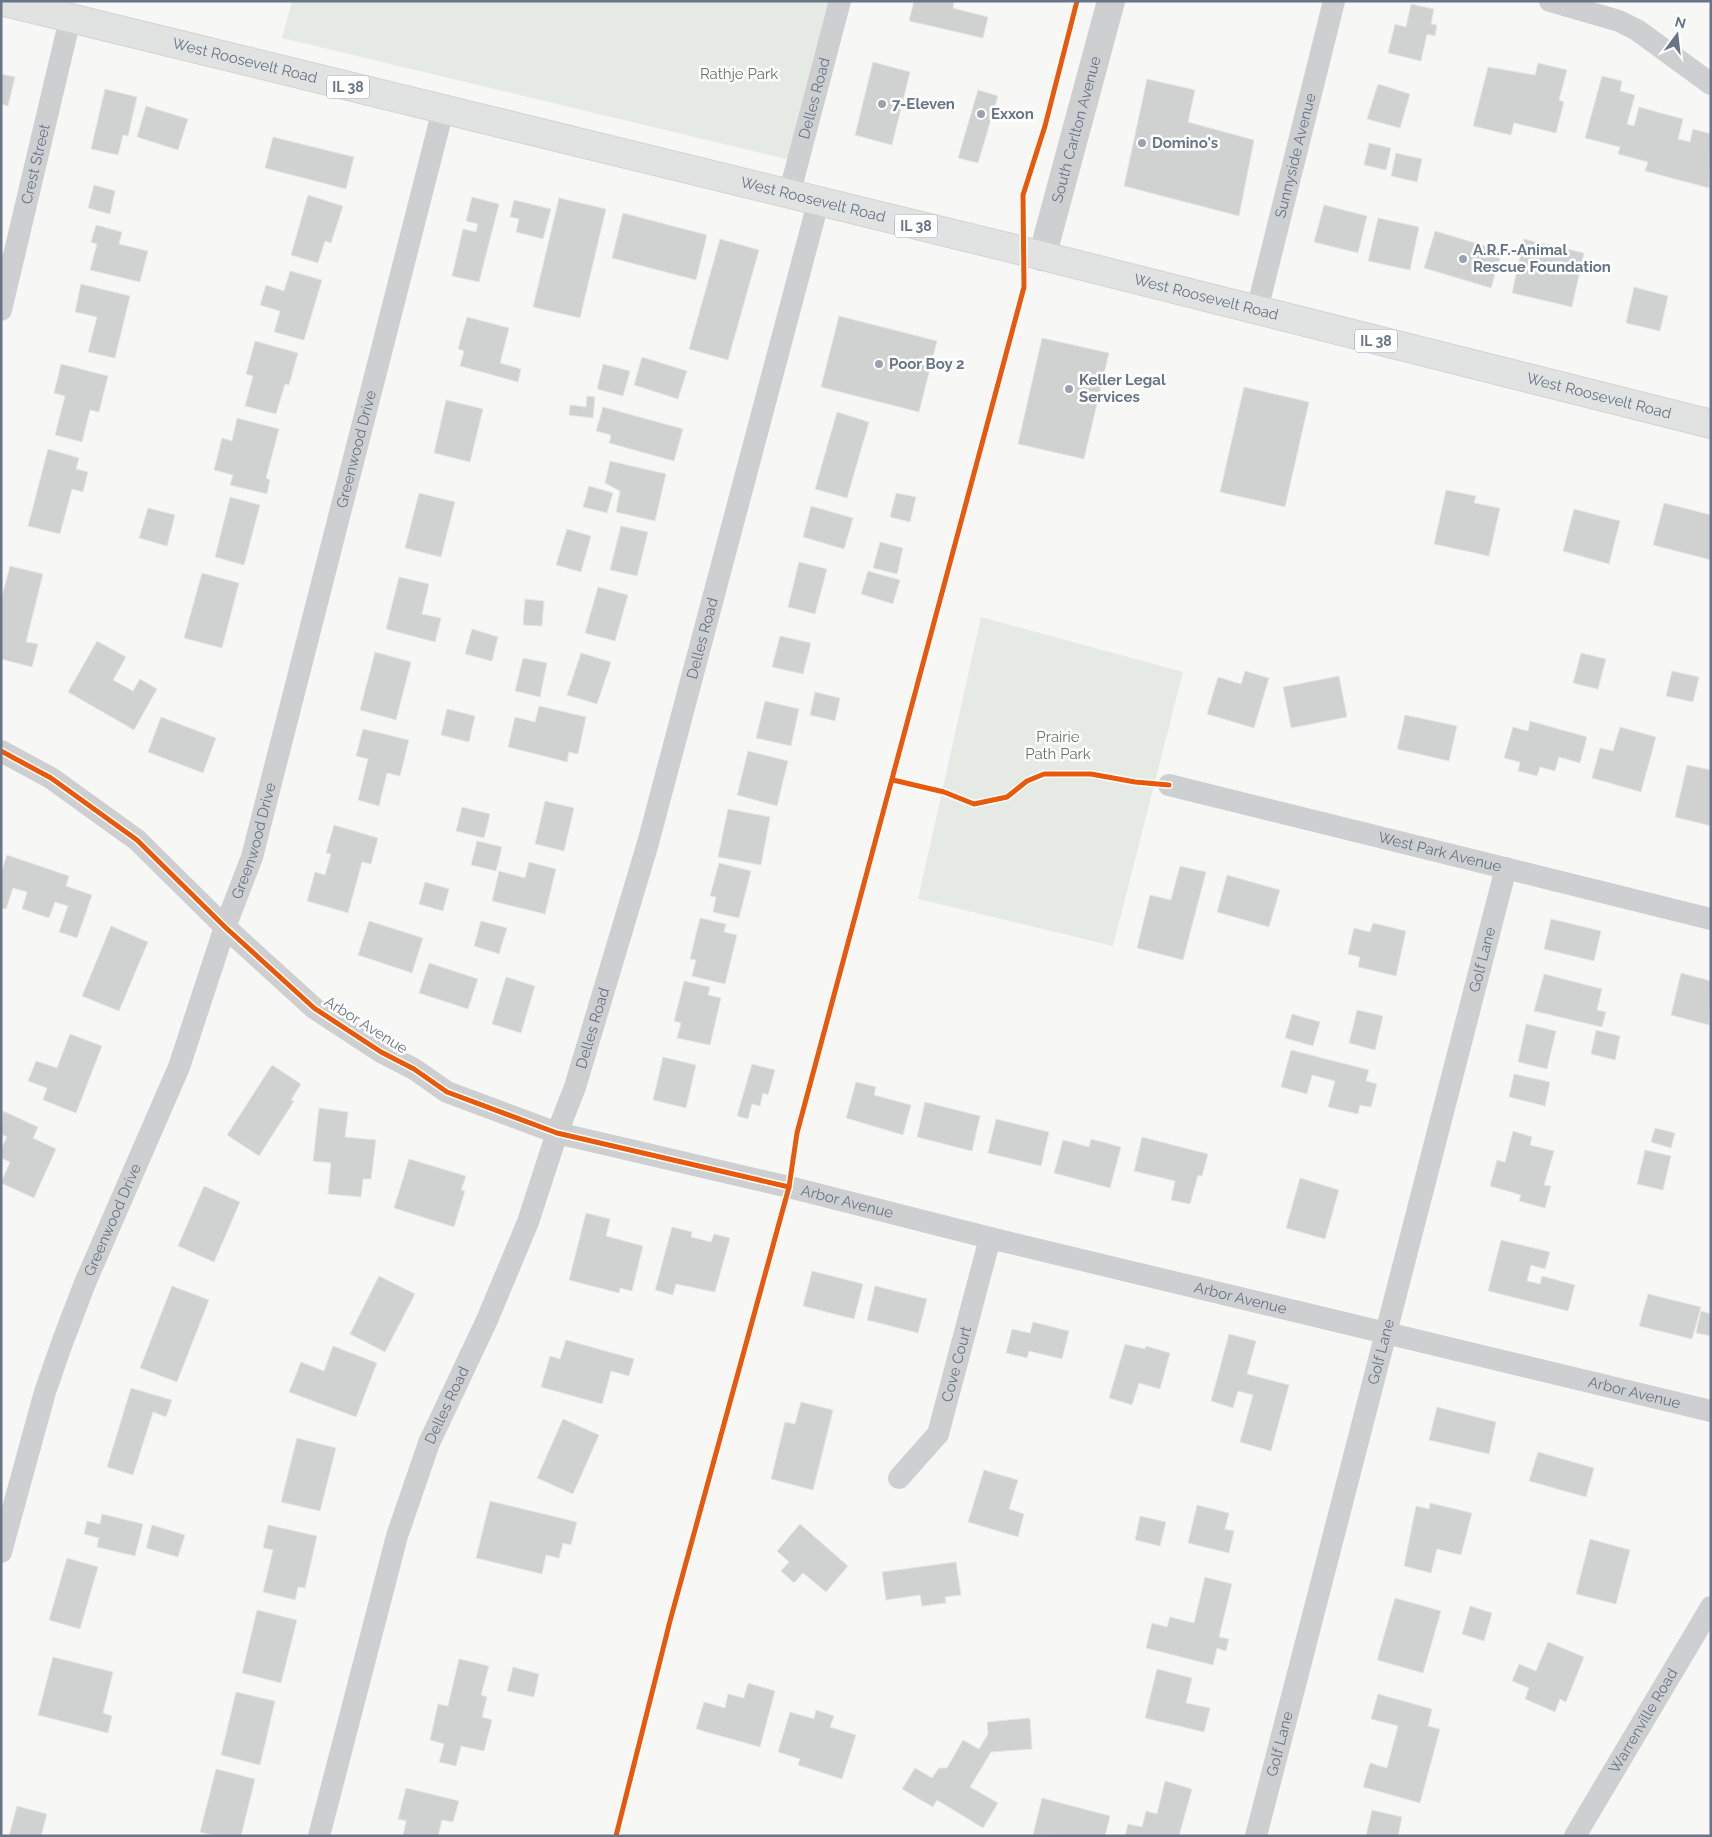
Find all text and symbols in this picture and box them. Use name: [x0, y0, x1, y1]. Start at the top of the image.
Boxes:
north arrow: [1652, 10, 1702, 60]
text: N: [1673, 13, 1688, 32]
street label: West Roosevelt Road: [171, 34, 319, 87]
street label: South Carlton Avenue: [1048, 54, 1105, 205]
street label: Delles Road: [795, 56, 834, 141]
park label: Rathje Park: [700, 65, 778, 83]
road number: IL 38: [327, 75, 369, 98]
street label: Sunnyside Avenue: [1271, 91, 1320, 220]
place label: 7-Eleven: [892, 95, 955, 113]
marker: 7-Eleven: [876, 98, 888, 110]
place label: Exxon: [991, 105, 1034, 123]
marker: Exxon: [975, 108, 987, 120]
street label: Crest Street: [17, 122, 54, 206]
place label: Domino's: [1152, 134, 1218, 152]
marker: Domino's: [1136, 137, 1148, 149]
street label: West Roosevelt Road: [739, 173, 887, 226]
road number: IL 38: [895, 215, 937, 238]
place label: A.R.F.-Animal Rescue Foundation: [1473, 241, 1611, 276]
marker: A.R.F.-Animal Rescue Foundation: [1457, 253, 1469, 265]
street label: West Roosevelt Road: [1132, 270, 1280, 324]
road number: IL 38: [1355, 330, 1397, 352]
place label: Poor Boy 2: [889, 355, 964, 373]
marker: Poor Boy 2: [873, 358, 885, 370]
street label: West Roosevelt Road: [1525, 369, 1673, 423]
place label: Keller Legal Services: [1079, 371, 1166, 406]
marker: Keller Legal Services: [1063, 383, 1075, 395]
street label: Greenwood Drive: [333, 388, 380, 510]
street label: Delles Road: [683, 596, 722, 681]
park label: Prairie Path Park: [1025, 728, 1091, 763]
street label: Greenwood Drive: [228, 781, 280, 902]
street label: West Park Avenue: [1376, 828, 1504, 876]
street label: Golf Lane: [1465, 925, 1499, 994]
street label: Delles Road: [572, 985, 613, 1071]
street label: Arbor Avenue: [321, 992, 411, 1058]
street label: Greenwood Drive: [80, 1161, 145, 1279]
street label: Arbor Avenue: [799, 1181, 895, 1222]
street label: Arbor Avenue: [1192, 1278, 1289, 1318]
street label: Golf Lane: [1364, 1317, 1398, 1386]
street label: Cove Court: [938, 1324, 975, 1404]
street label: Delles Road: [421, 1364, 473, 1447]
street label: Arbor Avenue: [1586, 1373, 1683, 1412]
street label: Warrenville Road: [1605, 1665, 1682, 1777]
street label: Golf Lane: [1263, 1709, 1297, 1779]

